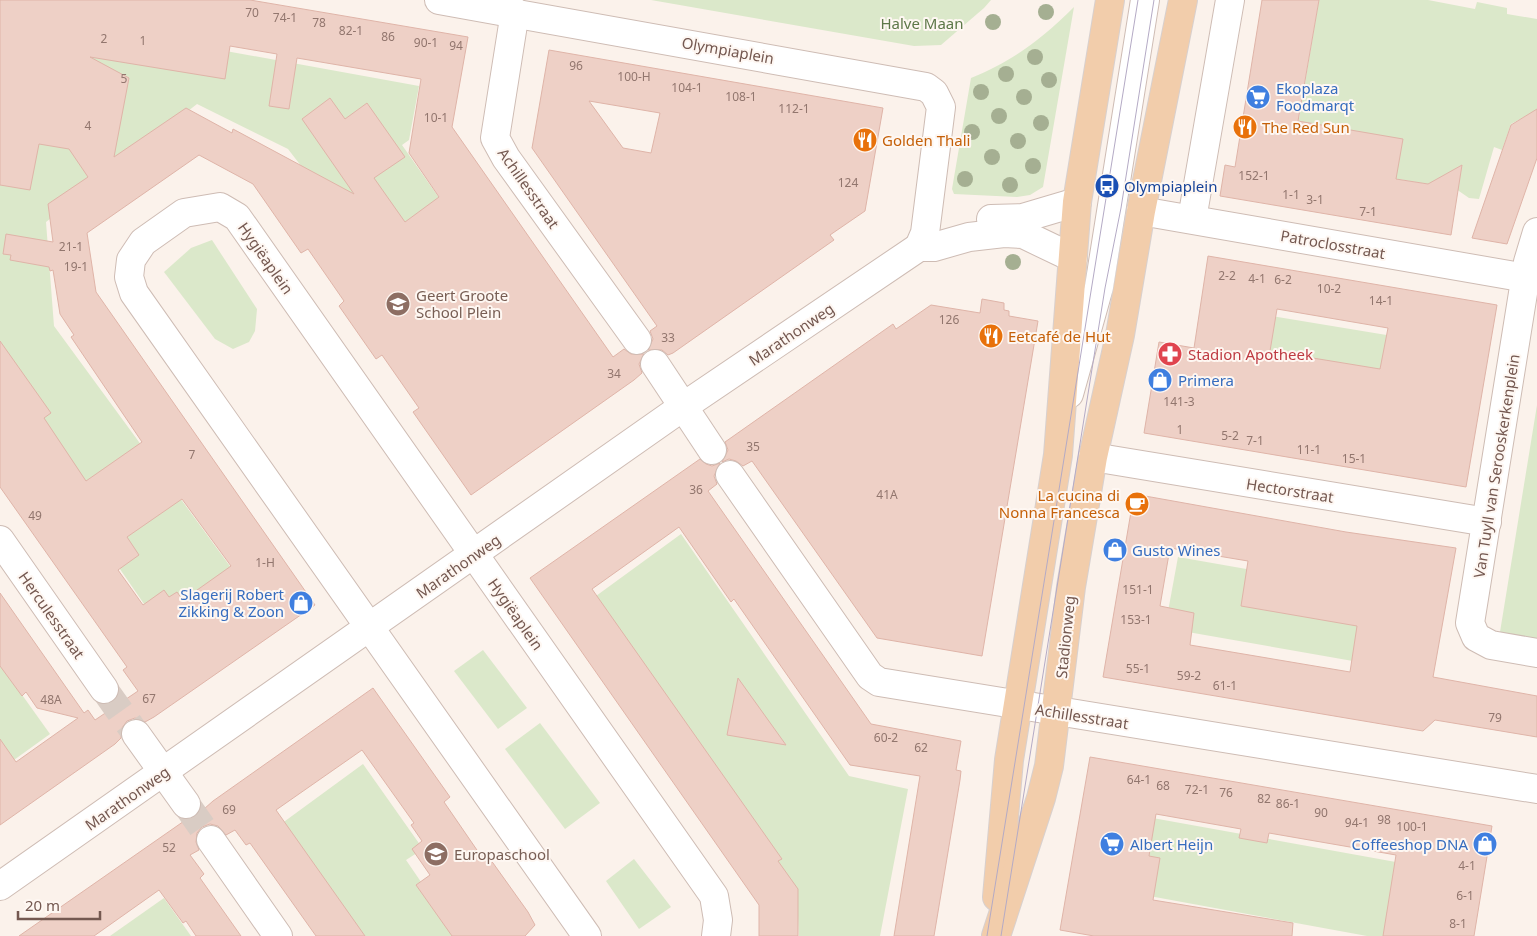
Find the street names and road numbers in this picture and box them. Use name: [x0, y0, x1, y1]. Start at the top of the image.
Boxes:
street label: Olympiaplein: [680, 32, 776, 68]
street label: Achillesstraat: [494, 144, 564, 233]
street label: Hygiëaplein: [234, 218, 298, 298]
street label: Patroclosstraat: [1279, 225, 1387, 263]
street label: Marathonweg: [744, 298, 838, 370]
street label: Van Tuyll van Serooskerkenplein: [1468, 352, 1524, 580]
street label: Hectorstraat: [1245, 473, 1336, 507]
street label: Marathonweg: [412, 529, 504, 603]
street label: Herculesstraat: [14, 567, 90, 663]
street label: Hygiëaplein: [484, 574, 548, 654]
street label: Stadionweg: [1051, 595, 1079, 679]
street label: Achillesstraat: [1034, 699, 1131, 733]
street label: Marathonweg: [81, 761, 173, 835]

